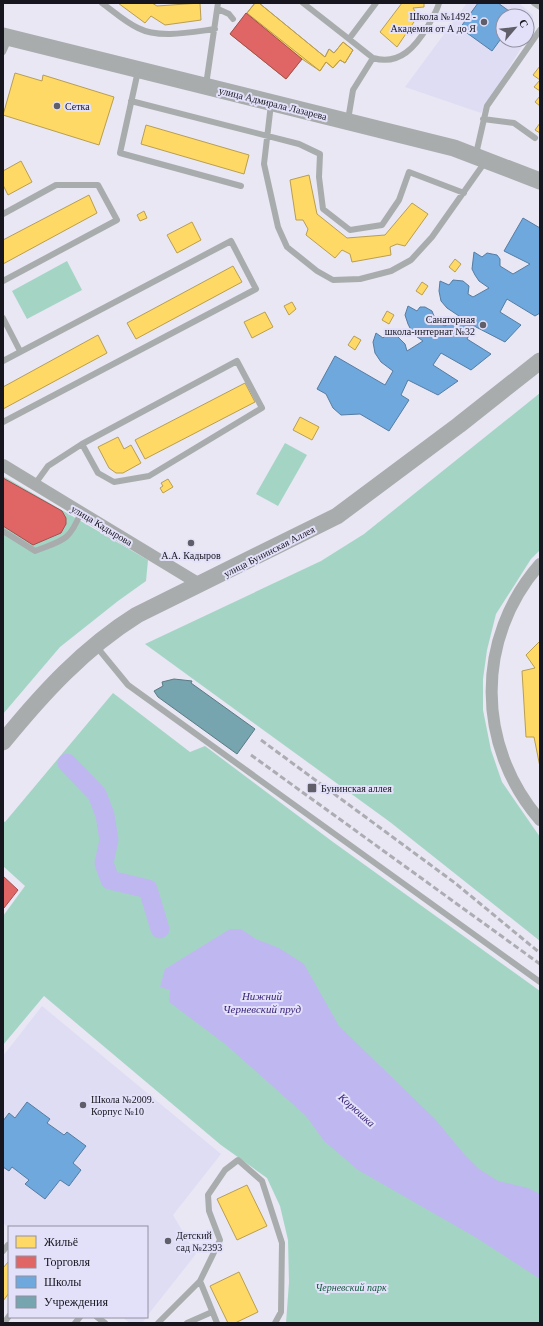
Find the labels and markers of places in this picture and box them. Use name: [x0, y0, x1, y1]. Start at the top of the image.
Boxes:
place label: Школа №1492 - Академия от А до Я: [391, 11, 476, 34]
marker: Школа №1492 - Академия от А до Я: [479, 17, 489, 27]
marker: Сетка: [52, 101, 62, 111]
place label: Сетка: [65, 101, 90, 112]
place label: Санаторная школа-интернат №32: [385, 314, 475, 337]
marker: Санаторная школа-интернат №32: [478, 320, 488, 330]
marker: А.А. Кадыров: [186, 538, 196, 548]
place label: А.А. Кадыров: [161, 550, 221, 561]
marker: Бунинская аллея: [306, 782, 318, 794]
place label: Бунинская аллея: [321, 783, 392, 794]
place label: Школа №2009. Корпус №10: [91, 1094, 154, 1117]
marker: Школа №2009. Корпус №10: [78, 1100, 88, 1110]
place label: Детский сад №2393: [176, 1230, 222, 1253]
marker: Детский сад №2393: [163, 1236, 173, 1246]

